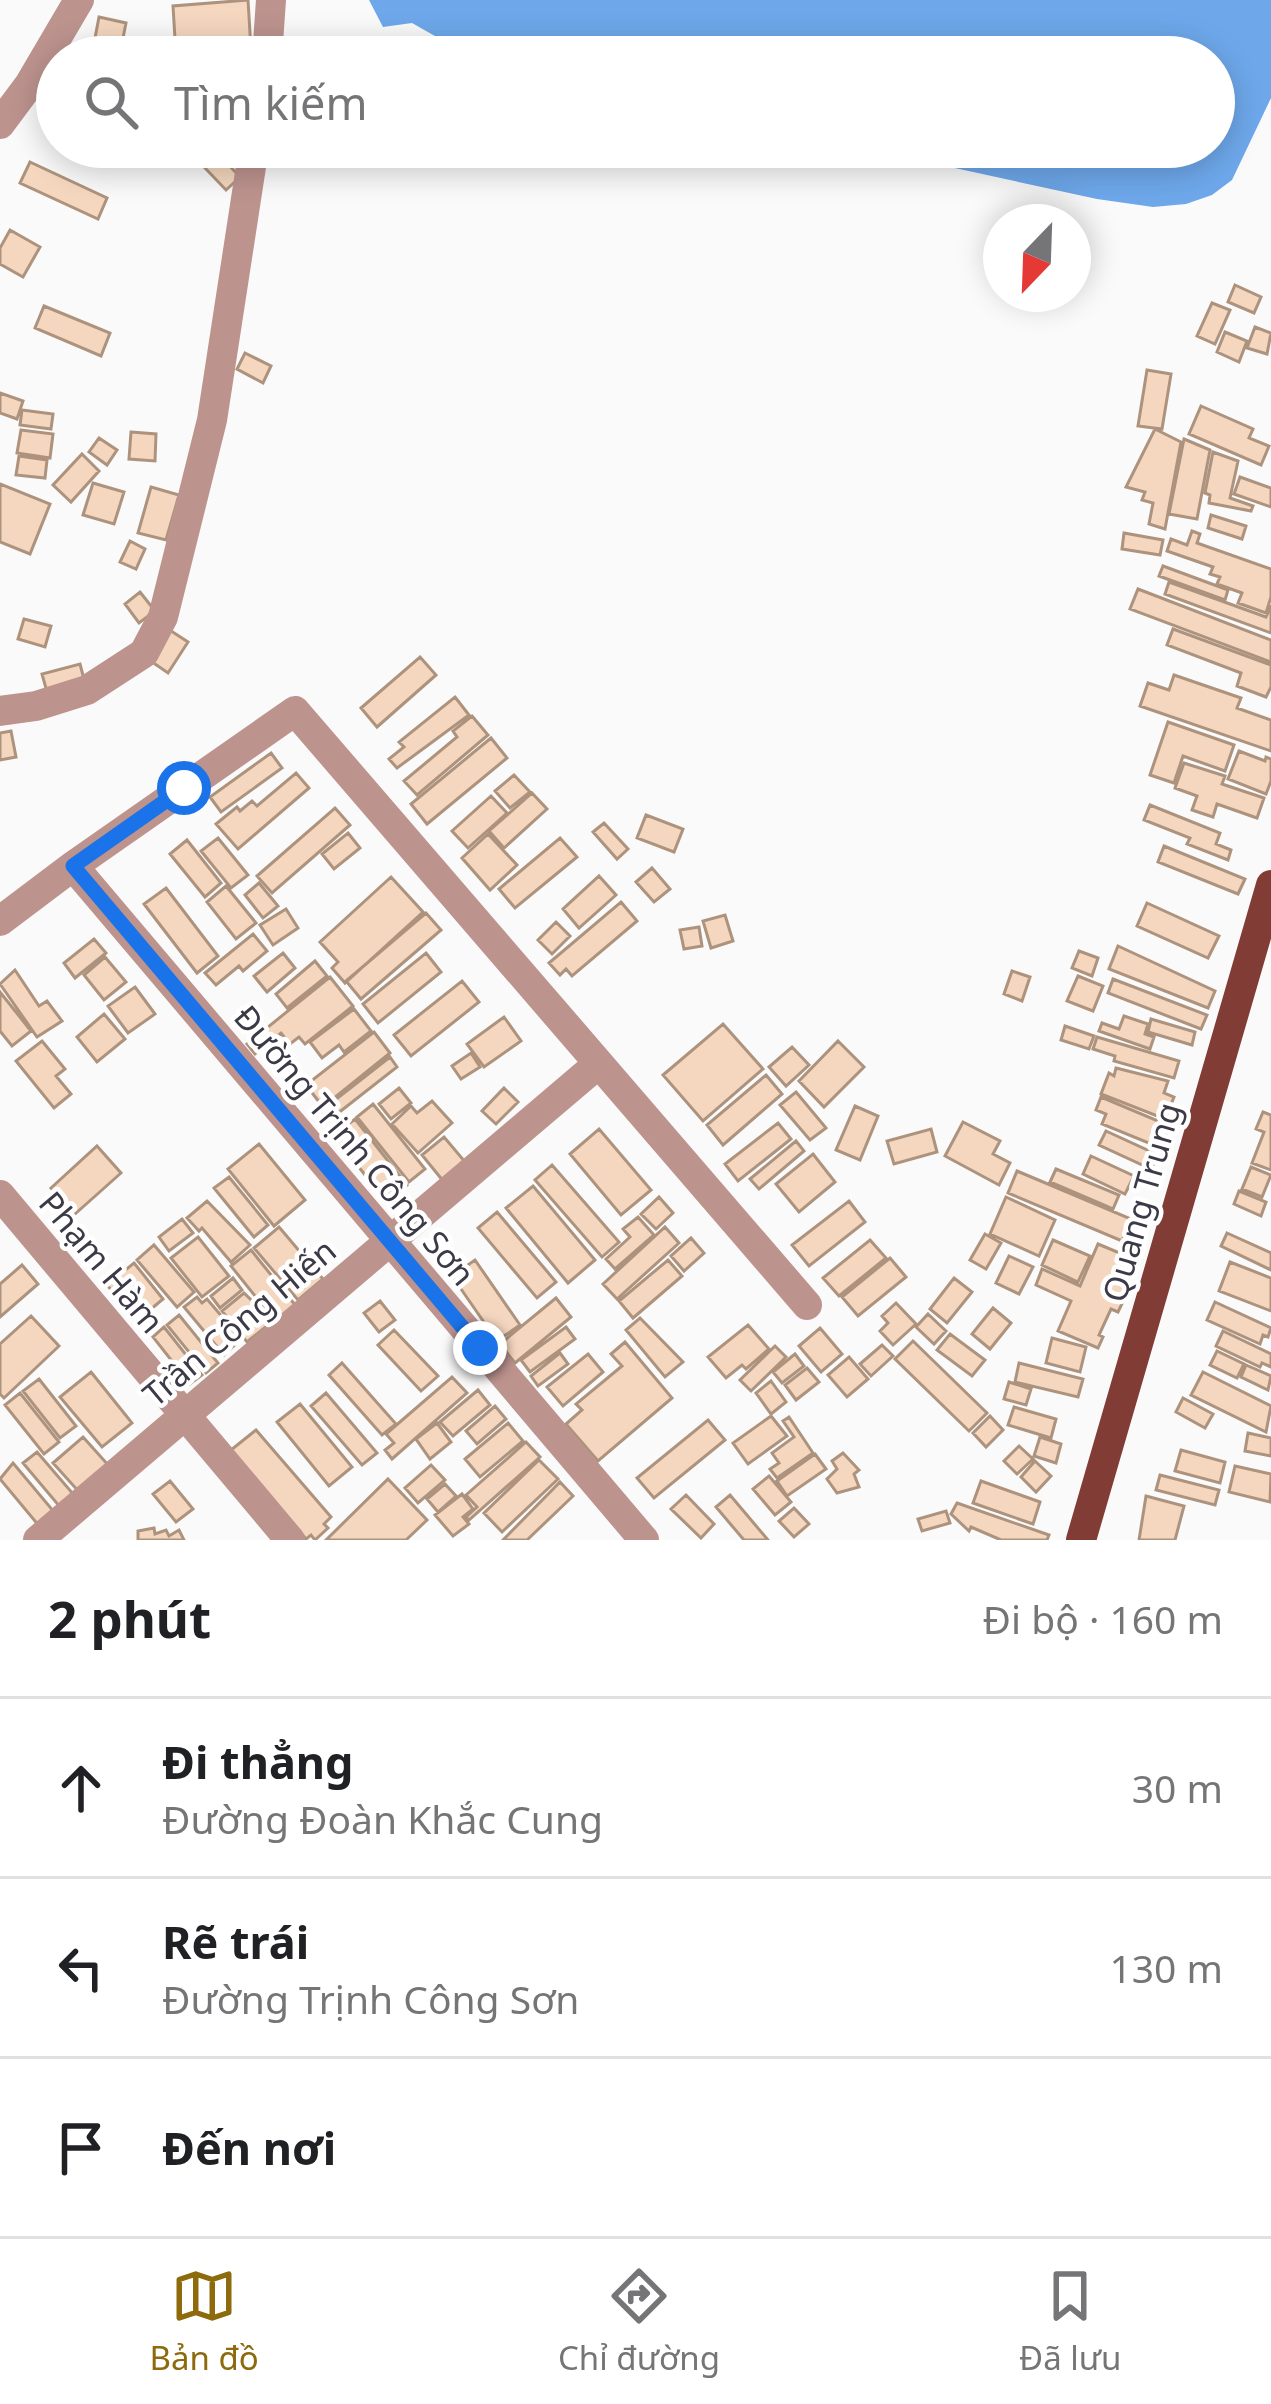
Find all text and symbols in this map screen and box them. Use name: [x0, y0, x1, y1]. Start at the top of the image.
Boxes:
search box: [36, 36, 1235, 168]
icon: search: [78, 69, 144, 135]
text: Tìm kiếm: [174, 72, 368, 133]
north arrow: [983, 204, 1091, 312]
route start: [157, 761, 211, 815]
street label: Đường Trịnh Công Sơn: [224, 995, 486, 1295]
street label: Quang Trung: [1091, 1097, 1191, 1307]
street label: Phạm Hàm: [29, 1182, 175, 1342]
street label: Trần Công Hiến: [133, 1228, 345, 1416]
route end: [453, 1321, 507, 1375]
text: 2 phút: [48, 1583, 211, 1653]
text: Đi bộ · 160 m: [982, 1592, 1223, 1645]
text: Đi thẳng: [162, 1731, 354, 1792]
icon: ahead: [48, 1755, 114, 1821]
text: 30 m: [1132, 1761, 1223, 1814]
text: Đường Đoàn Khắc Cung: [162, 1792, 603, 1845]
text: Rẽ trái: [162, 1911, 309, 1972]
icon: left: [48, 1935, 114, 2001]
text: 130 m: [1109, 1941, 1223, 1994]
text: Đường Trịnh Công Sơn: [162, 1972, 579, 2025]
icon: arrive: [48, 2115, 114, 2181]
text: Đến nơi: [162, 2117, 336, 2178]
tab: Bản đồ: [150, 2263, 259, 2380]
tab: Chỉ đường: [558, 2263, 720, 2380]
tab: Đã lưu: [1019, 2263, 1121, 2380]

